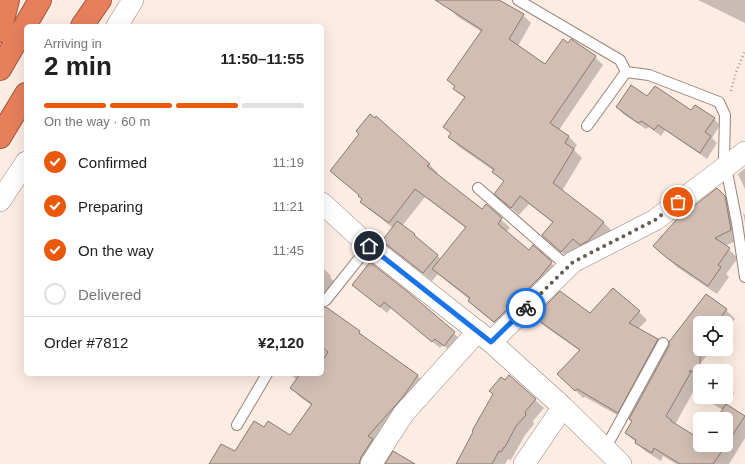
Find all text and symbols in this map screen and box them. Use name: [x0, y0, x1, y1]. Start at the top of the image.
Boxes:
text: Arriving in: [44, 36, 102, 51]
text: 11:50–11:55: [221, 50, 304, 67]
text: 2 min: [44, 51, 112, 81]
text: On the way · 60 m: [44, 114, 150, 129]
icon: check: [44, 151, 66, 173]
text: Confirmed: [78, 154, 147, 171]
text: 11:19: [272, 155, 304, 170]
pin: [661, 185, 695, 219]
icon: bag: [667, 191, 689, 213]
icon: check: [44, 195, 66, 217]
text: Preparing: [78, 198, 143, 215]
text: 11:21: [272, 199, 304, 214]
pin: [352, 229, 386, 263]
icon: home: [358, 235, 380, 257]
icon: check: [44, 239, 66, 261]
text: On the way: [78, 242, 154, 259]
text: 11:45: [272, 243, 304, 258]
text: Delivered: [78, 286, 141, 303]
courier: [506, 288, 546, 328]
icon: bike: [515, 297, 537, 319]
map controls: [693, 316, 733, 452]
button: locate: [693, 316, 733, 356]
text: Order #7812: [44, 334, 128, 351]
text: ¥2,120: [258, 334, 304, 351]
button: +: [693, 364, 733, 404]
button: −: [693, 412, 733, 452]

